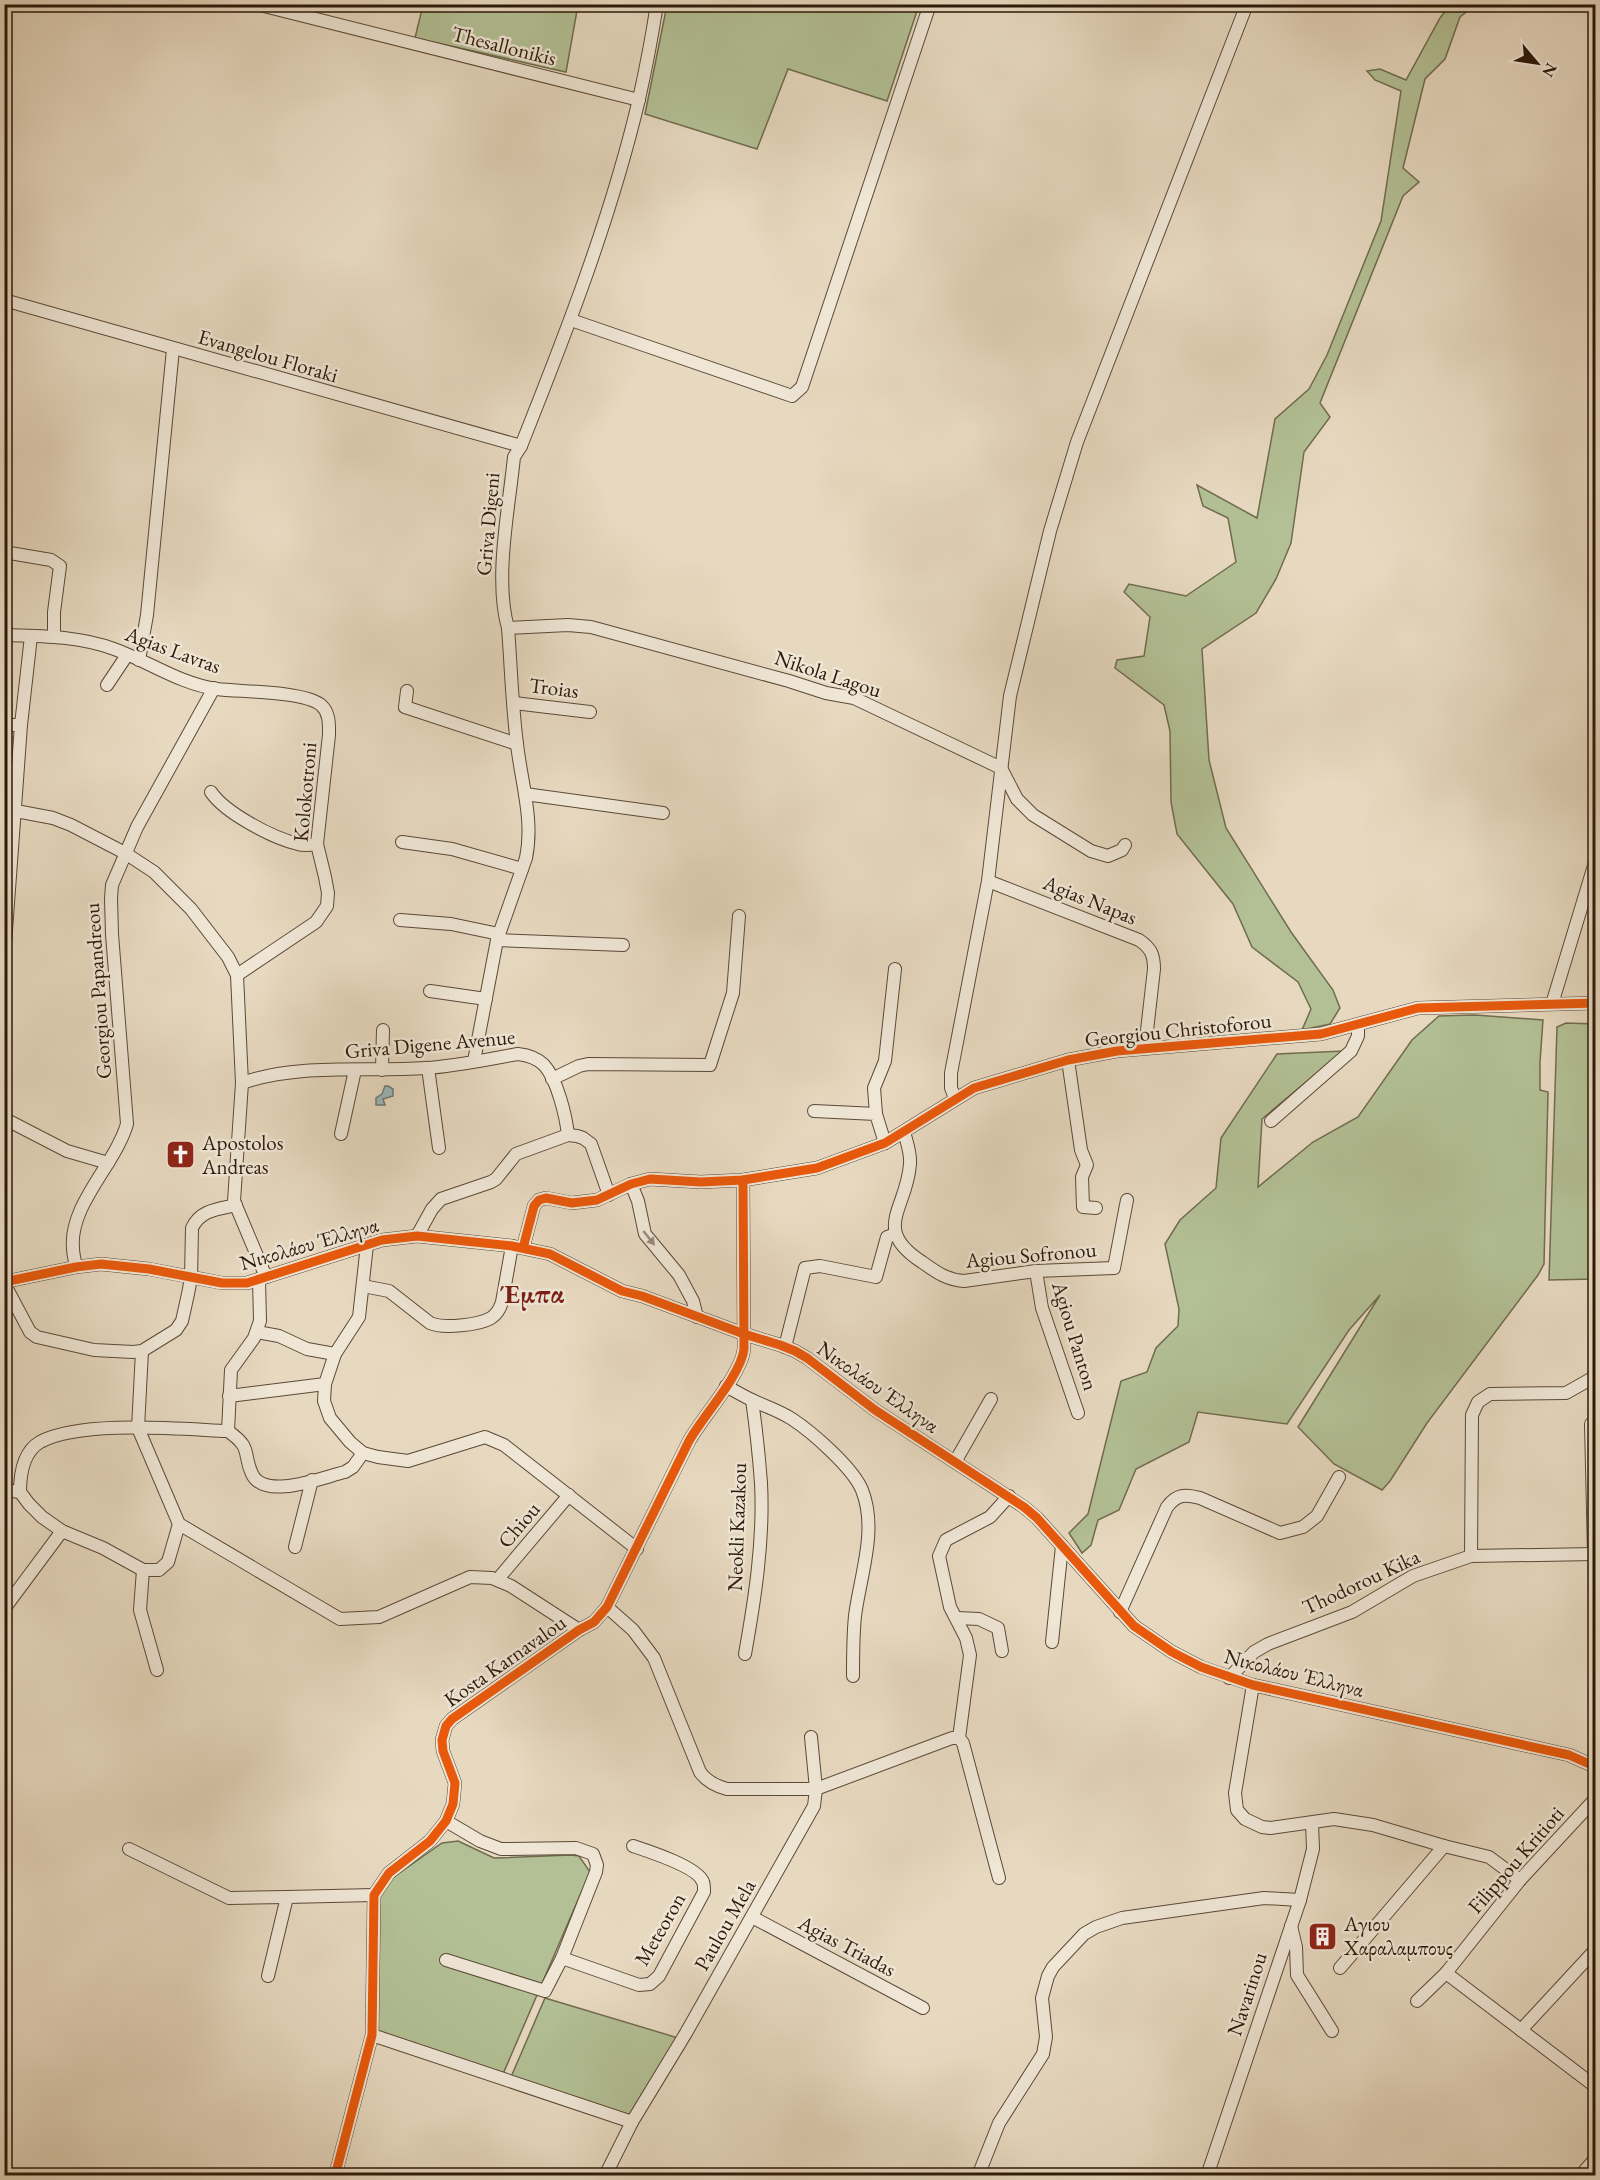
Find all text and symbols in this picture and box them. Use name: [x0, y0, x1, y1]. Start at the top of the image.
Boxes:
street label: Thesallonikis: [449, 20, 559, 72]
north arrow: [1507, 33, 1567, 93]
text: N: [1537, 59, 1562, 81]
street label: Evangelou Floraki: [195, 323, 341, 388]
street label: Griva Digeni: [470, 471, 505, 577]
street label: Agias Lavras: [121, 619, 225, 679]
street label: Nikola Lagou: [771, 644, 885, 703]
street label: Troias: [528, 671, 581, 704]
street label: Kolokotroni: [287, 741, 322, 843]
street label: Agias Napas: [1038, 868, 1141, 931]
street label: Georgiou Papandreou: [78, 902, 117, 1080]
street label: Georgiou Christoforou: [1083, 1006, 1273, 1053]
street label: Griva Digene Avenue: [344, 1023, 516, 1064]
place label: Apostolos Andreas: [201, 1129, 284, 1180]
church icon: Apostolos Andreas: [165, 1139, 197, 1171]
street label: Νικολάου Έλληνα: [236, 1211, 382, 1276]
one-way arrow: [643, 1231, 655, 1246]
street label: Agiou Sofronou: [963, 1235, 1098, 1274]
district label: Έμπα: [500, 1276, 564, 1311]
street label: Agiou Panton: [1046, 1277, 1105, 1394]
street label: Νικολάου Έλληνα: [812, 1334, 945, 1439]
street label: Neokli Kazakou: [721, 1462, 752, 1592]
street label: Chiou: [491, 1496, 546, 1553]
street label: Thodorou Kika: [1298, 1542, 1424, 1621]
street label: Kosta Karnavalou: [438, 1608, 571, 1713]
street label: Νικολάου Έλληνα: [1221, 1642, 1367, 1703]
street label: Filippou Kritioti: [1462, 1800, 1570, 1919]
street label: Paulou Mela: [688, 1874, 762, 1975]
street label: Meteoron: [628, 1887, 691, 1970]
street label: Agias Triadas: [793, 1908, 901, 1983]
place label: Αγιου Χαραλαμπους: [1343, 1910, 1453, 1961]
building icon: Αγιου Χαραλαμπους: [1307, 1920, 1339, 1952]
street label: Navarinou: [1220, 1949, 1273, 2039]

